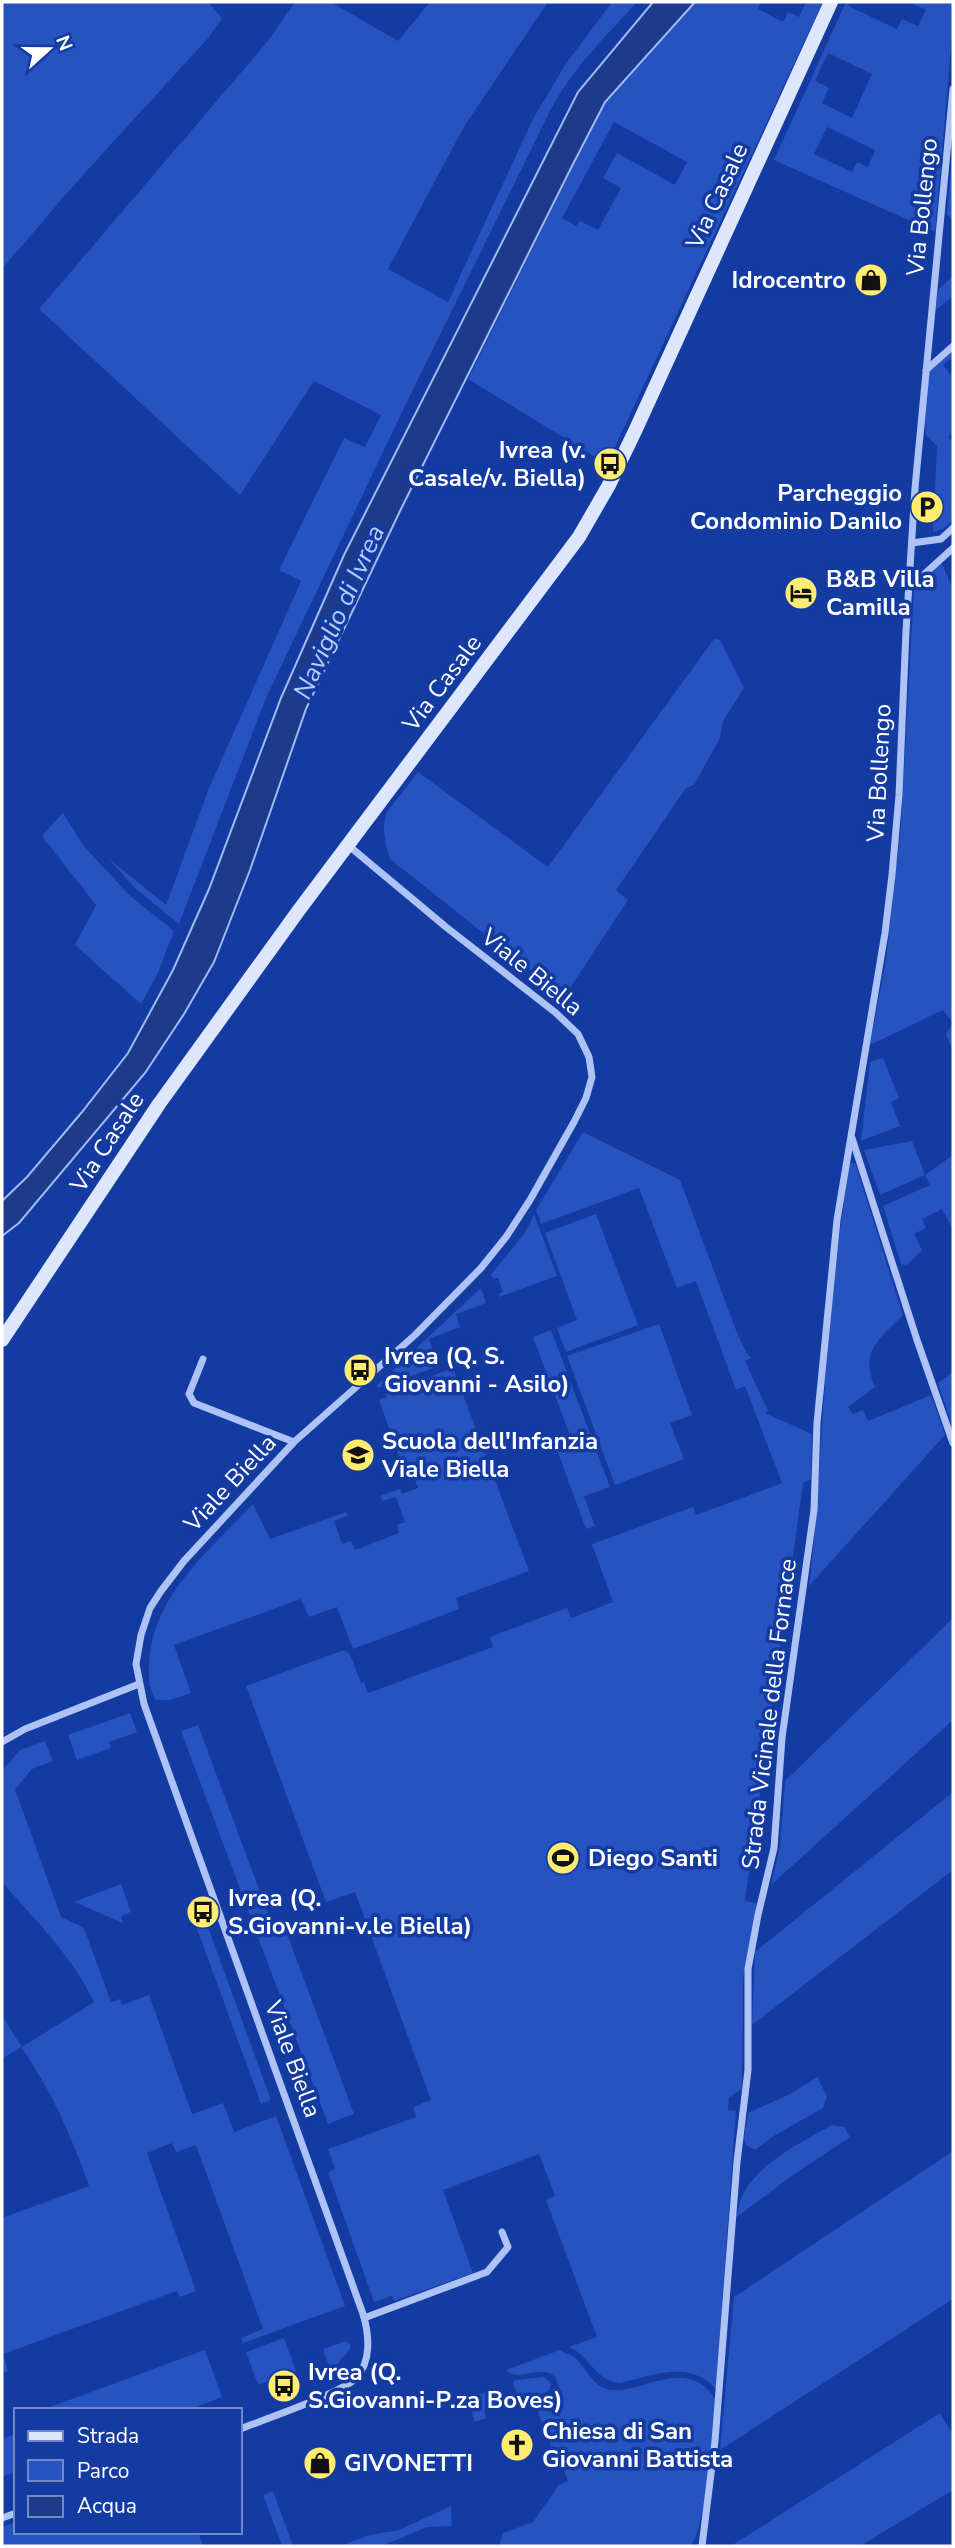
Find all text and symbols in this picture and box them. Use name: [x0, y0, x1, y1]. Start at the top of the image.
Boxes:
north arrow: [14, 14, 84, 84]
text: N: [49, 32, 79, 55]
street label: Via Bollengo: [899, 136, 945, 279]
street label: Via Casale: [678, 138, 755, 255]
shop icon: Idrocentro: [852, 261, 890, 299]
place label: Idrocentro: [731, 264, 846, 296]
place label: Ivrea (v. Casale/v. Biella): [408, 434, 586, 494]
bus stop icon: Ivrea (v. Casale/v. Biella): [591, 445, 629, 483]
place label: Parcheggio Condominio Danilo: [690, 477, 902, 537]
parking icon: Parcheggio Condominio Danilo: [908, 488, 946, 526]
water label: Naviglio di Ivrea: [285, 519, 393, 705]
place label: B&B Villa Camilla: [826, 563, 935, 623]
hotel icon: B&B Villa Camilla: [782, 574, 820, 612]
street label: Via Casale: [394, 628, 489, 739]
street label: Via Bollengo: [859, 703, 899, 844]
street label: Viale Biella: [474, 920, 590, 1023]
street label: Via Casale: [62, 1086, 151, 1199]
place label: Ivrea (Q. S. Giovanni - Asilo): [384, 1340, 570, 1400]
bus stop icon: Ivrea (Q. S. Giovanni - Asilo): [341, 1351, 379, 1389]
place label: Scuola dell'Infanzia Viale Biella: [381, 1425, 598, 1485]
street label: Viale Biella: [176, 1427, 283, 1539]
school or university icon: Scuola dell'Infanzia Viale Biella: [339, 1436, 377, 1474]
street label: Strada Vicinale della Fornace: [734, 1557, 804, 1871]
sports icon: Diego Santi: [544, 1839, 582, 1877]
place label: Diego Santi: [588, 1842, 718, 1874]
place label: Ivrea (Q. S.Giovanni-v.le Biella): [228, 1882, 472, 1942]
bus stop icon: Ivrea (Q. S.Giovanni-v.le Biella): [184, 1893, 222, 1931]
street label: Viale Biella: [257, 1995, 329, 2122]
place label: Ivrea (Q. S.Giovanni-P.za Boves): [308, 2356, 562, 2416]
bus stop icon: Ivrea (Q. S.Giovanni-P.za Boves): [265, 2367, 303, 2405]
legend: [14, 2408, 242, 2534]
place label: Chiesa di San Giovanni Battista: [542, 2415, 733, 2475]
text: Strada: [77, 2422, 139, 2450]
church icon: Chiesa di San Giovanni Battista: [498, 2426, 536, 2464]
shop icon: GIVONETTI: [301, 2444, 339, 2482]
place label: GIVONETTI: [344, 2447, 473, 2479]
text: Parco: [77, 2457, 130, 2485]
text: Acqua: [77, 2492, 137, 2520]

